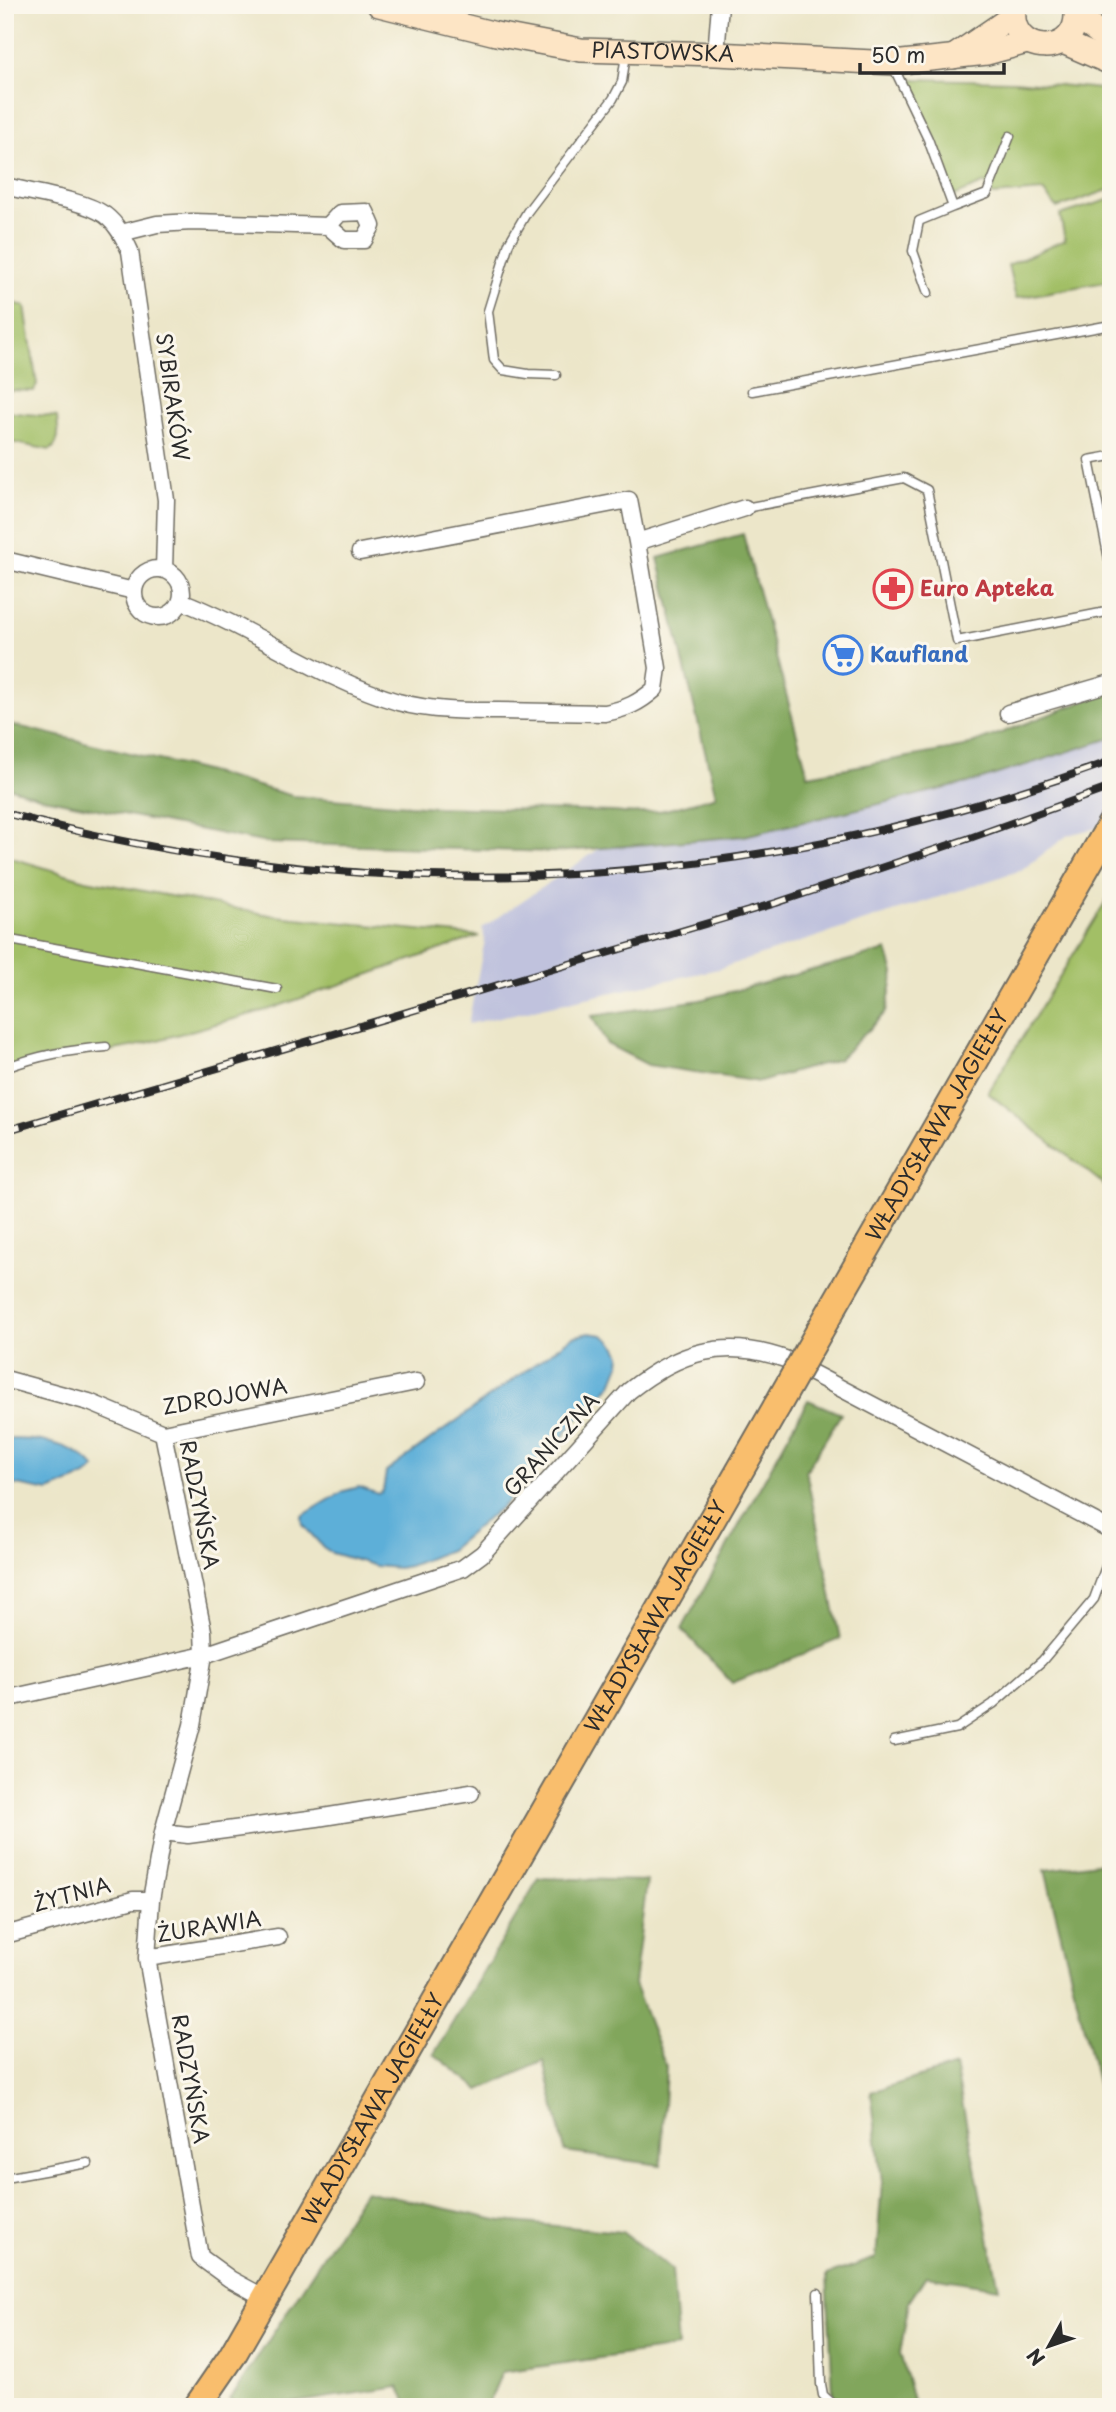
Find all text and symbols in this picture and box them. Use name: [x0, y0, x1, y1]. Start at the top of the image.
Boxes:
street label: PIASTOWSKA: [591, 32, 735, 69]
scale bar: [860, 32, 1004, 76]
text: 50 m: [871, 38, 925, 70]
street label: SYBIRAKÓW: [149, 331, 199, 463]
pharmacy icon: Euro Apteka: [872, 568, 914, 610]
place label: Euro Apteka: [920, 571, 1054, 603]
supermarket icon: Kaufland: [822, 634, 864, 676]
place label: Kaufland: [870, 637, 968, 669]
street label: WŁADYSŁAWA JAGIEŁŁY: [856, 1002, 1016, 1247]
street label: ZDROJOWA: [160, 1368, 290, 1422]
street label: GRANICZNA: [495, 1385, 606, 1503]
street label: RADZYŃSKA: [173, 1437, 229, 1572]
street label: WŁADYSŁAWA JAGIEŁŁY: [575, 1493, 734, 1738]
street label: ŻYTNIA: [29, 1867, 114, 1919]
street label: ŻURAWIA: [154, 1901, 263, 1949]
street label: WŁADYSŁAWA JAGIEŁŁY: [292, 1986, 451, 2231]
street label: RADZYŃSKA: [165, 2011, 219, 2146]
north arrow: [1014, 2310, 1084, 2380]
text: N: [1020, 2343, 1051, 2372]

